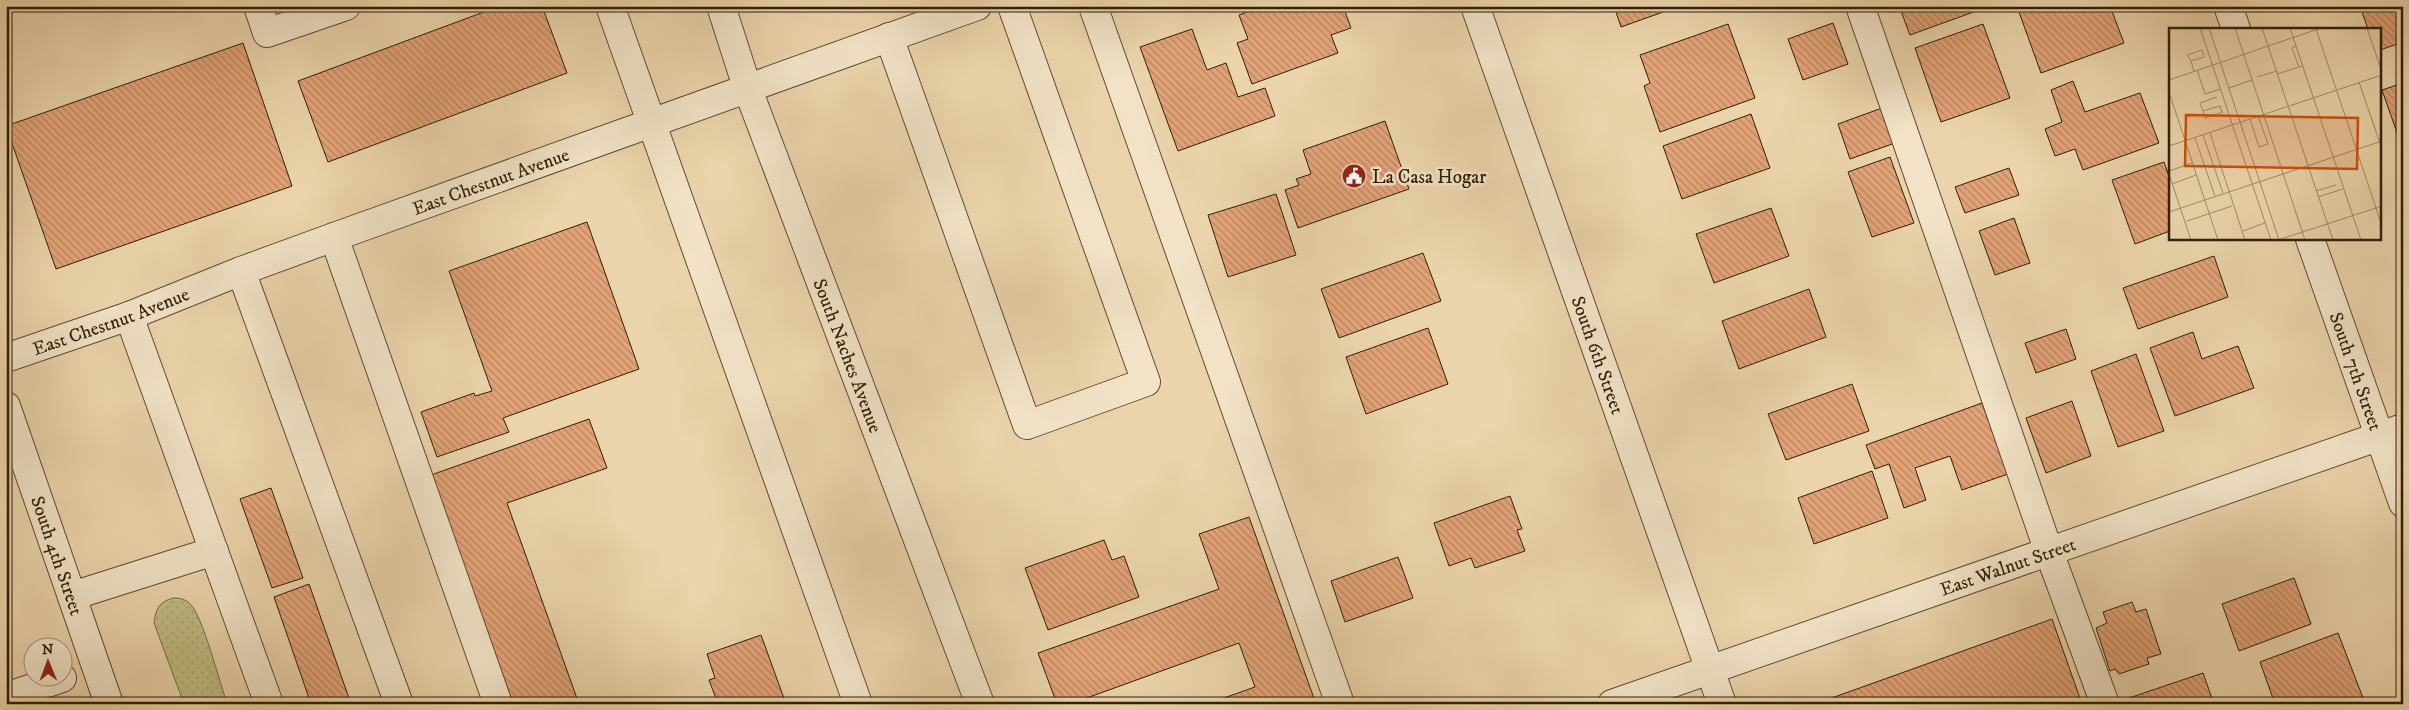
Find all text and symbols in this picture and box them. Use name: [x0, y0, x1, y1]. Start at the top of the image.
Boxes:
inset map: [2169, 28, 2382, 240]
street label: East Chestnut Avenue: [410, 143, 573, 221]
public building icon: La Casa Hogar: [1341, 163, 1367, 189]
place label: La Casa Hogar: [1372, 166, 1486, 189]
street label: South Naches Avenue: [807, 276, 887, 436]
street label: East Chestnut Avenue: [30, 283, 193, 361]
street label: South 6th Street: [1566, 293, 1628, 417]
street label: South 7th Street: [2324, 309, 2386, 434]
street label: South 4th Street: [25, 493, 87, 618]
street label: East Walnut Street: [1937, 533, 2079, 602]
north arrow: [22, 638, 72, 688]
text: N: [42, 641, 54, 659]

